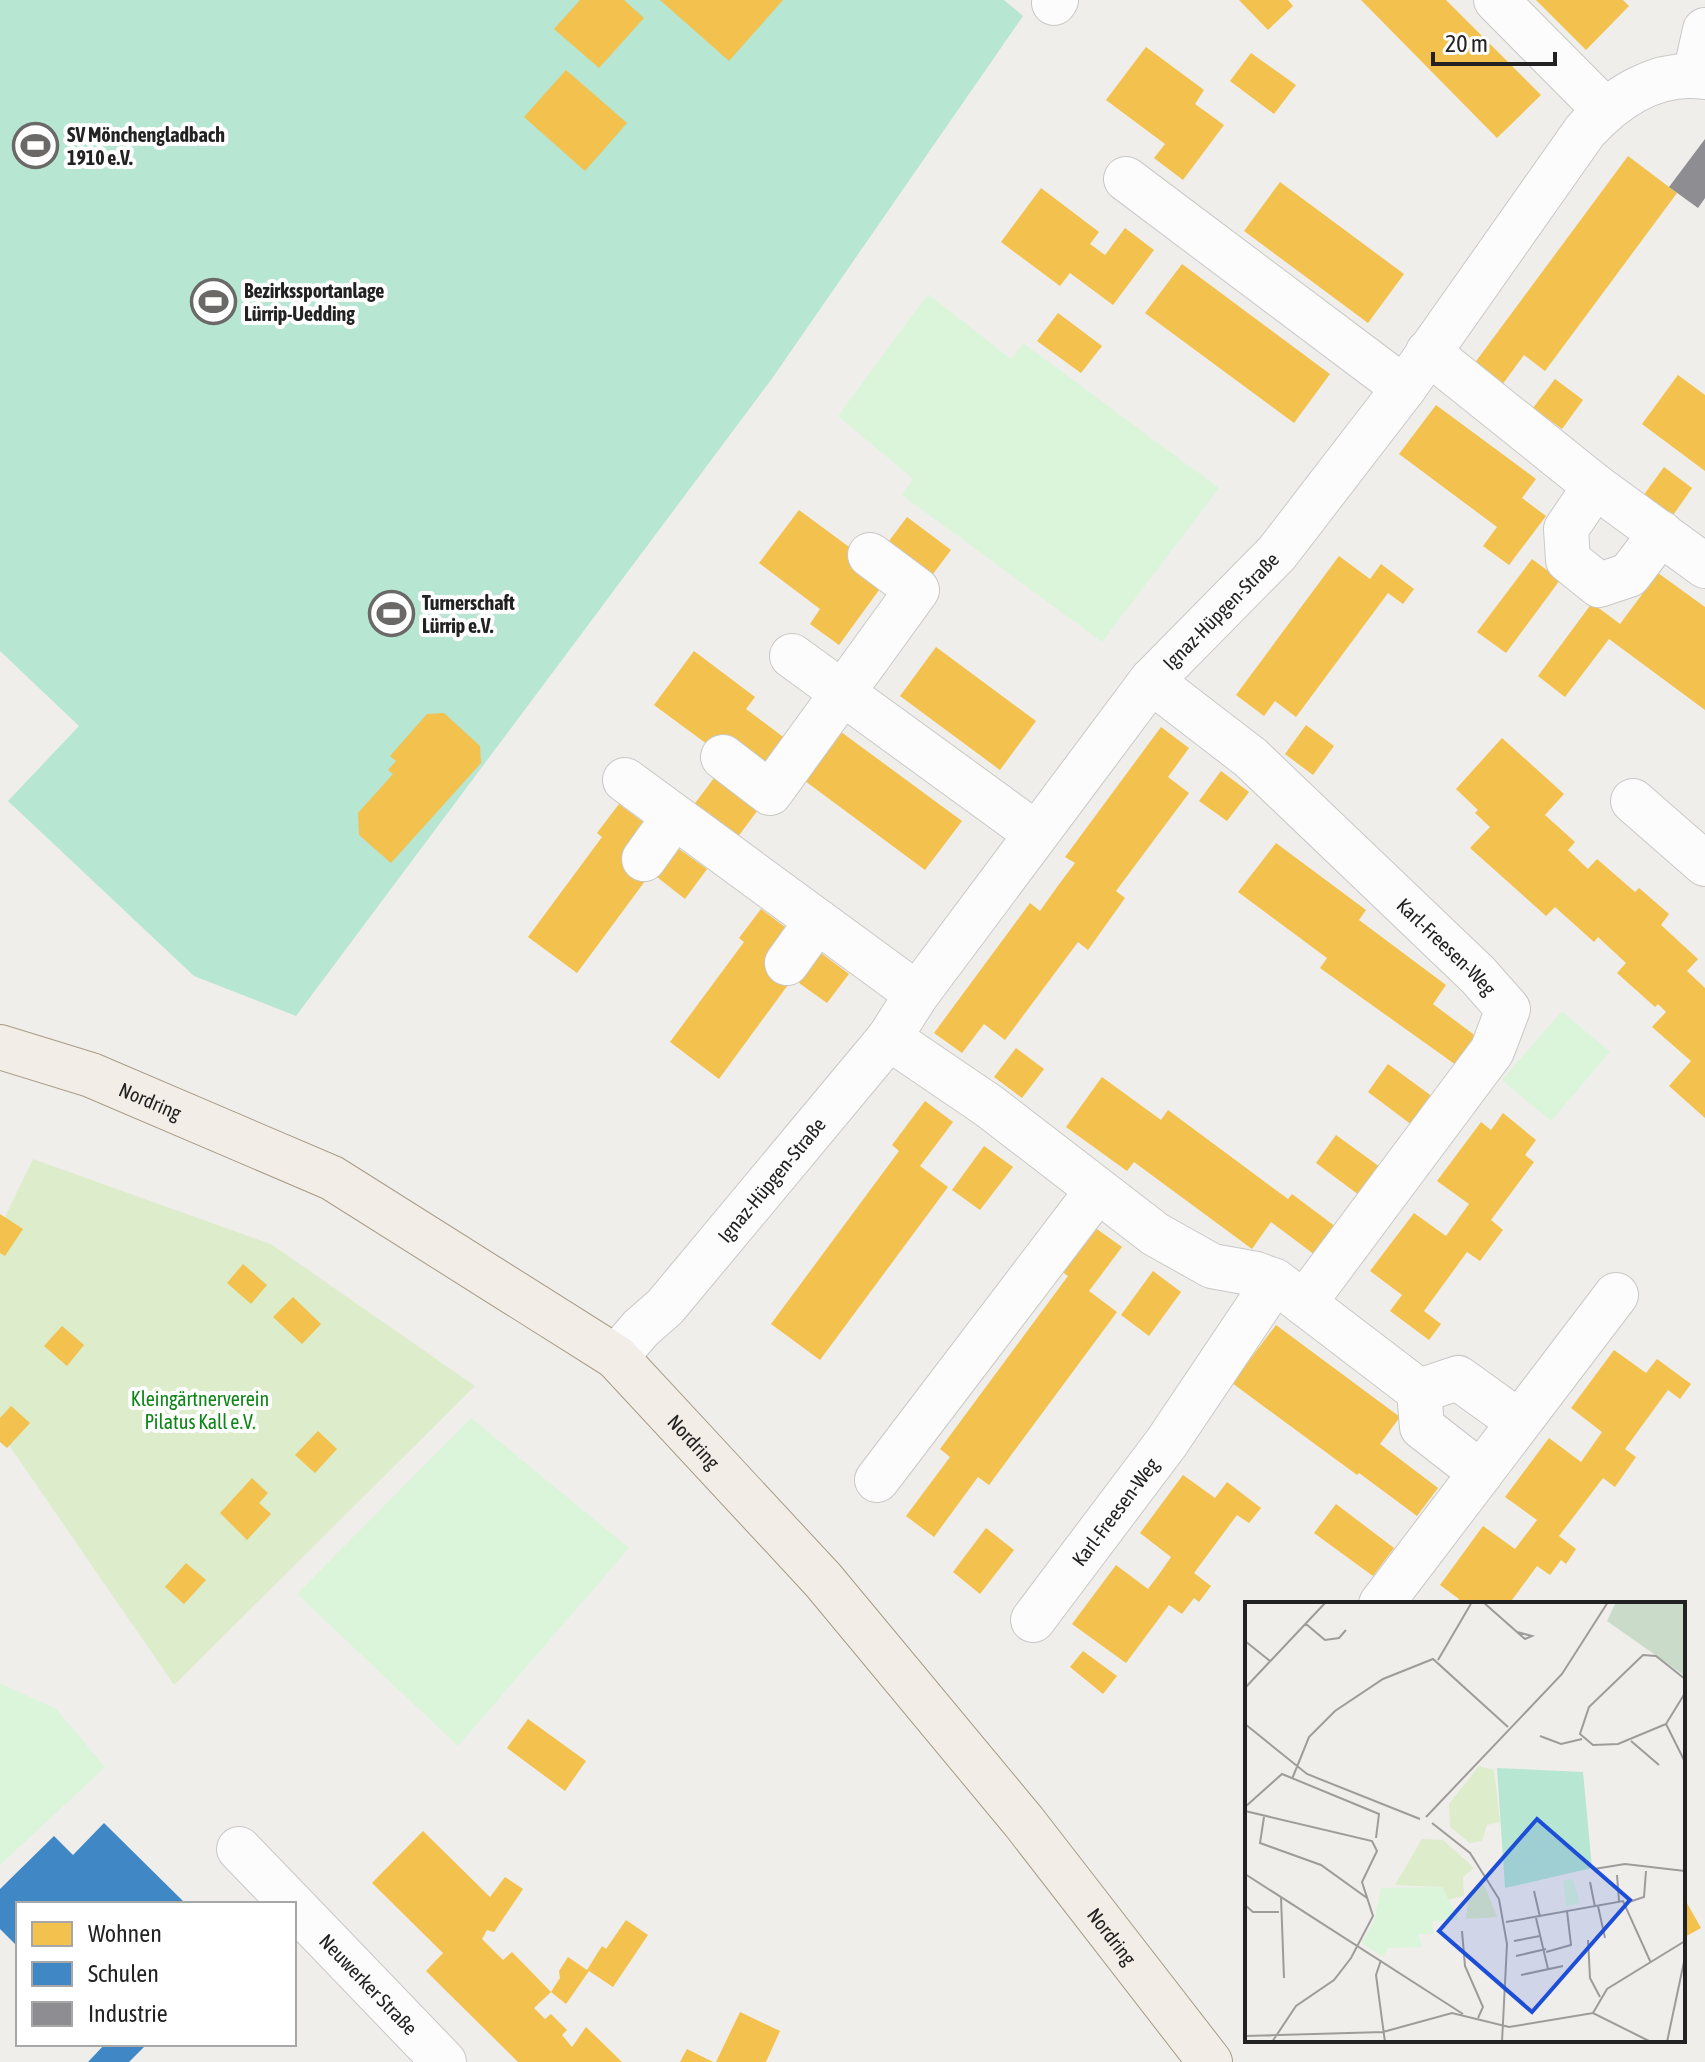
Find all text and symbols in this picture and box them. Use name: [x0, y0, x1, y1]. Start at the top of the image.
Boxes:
scale bar: [1433, 16, 1555, 66]
text: 20 m: [1445, 30, 1488, 57]
sports icon: SV Mönchengladbach 1910 e.V.: [12, 122, 60, 170]
place label: SV Mönchengladbach 1910 e.V.: [67, 123, 225, 169]
sports icon: Bezirkssportanlage Lürrip-Uedding: [189, 278, 237, 326]
place label: Bezirkssportanlage Lürrip-Uedding: [244, 279, 384, 325]
street label: Ignaz-Hüpgen-Straße: [1158, 547, 1283, 674]
sports icon: Turnerschaft Lürrip e.V.: [367, 590, 415, 638]
place label: Turnerschaft Lürrip e.V.: [422, 591, 515, 637]
street label: Karl-Freesen-Weg: [1393, 893, 1502, 1000]
street label: Nordring: [116, 1077, 186, 1124]
street label: Ignaz-Hüpgen-Straße: [713, 1113, 830, 1247]
park label: Kleingärtnerverein Pilatus Kall e.V.: [131, 1387, 269, 1433]
street label: Nordring: [664, 1409, 725, 1473]
street label: Karl-Freesen-Weg: [1067, 1453, 1163, 1570]
inset map: [1245, 1602, 1685, 2042]
legend: [16, 1902, 296, 2046]
street label: Nordring: [1083, 1903, 1142, 1969]
text: Wohnen: [88, 1920, 162, 1947]
street label: Neuwerker Straße: [315, 1929, 423, 2039]
text: Schulen: [88, 1960, 159, 1987]
text: Industrie: [88, 2000, 168, 2027]

